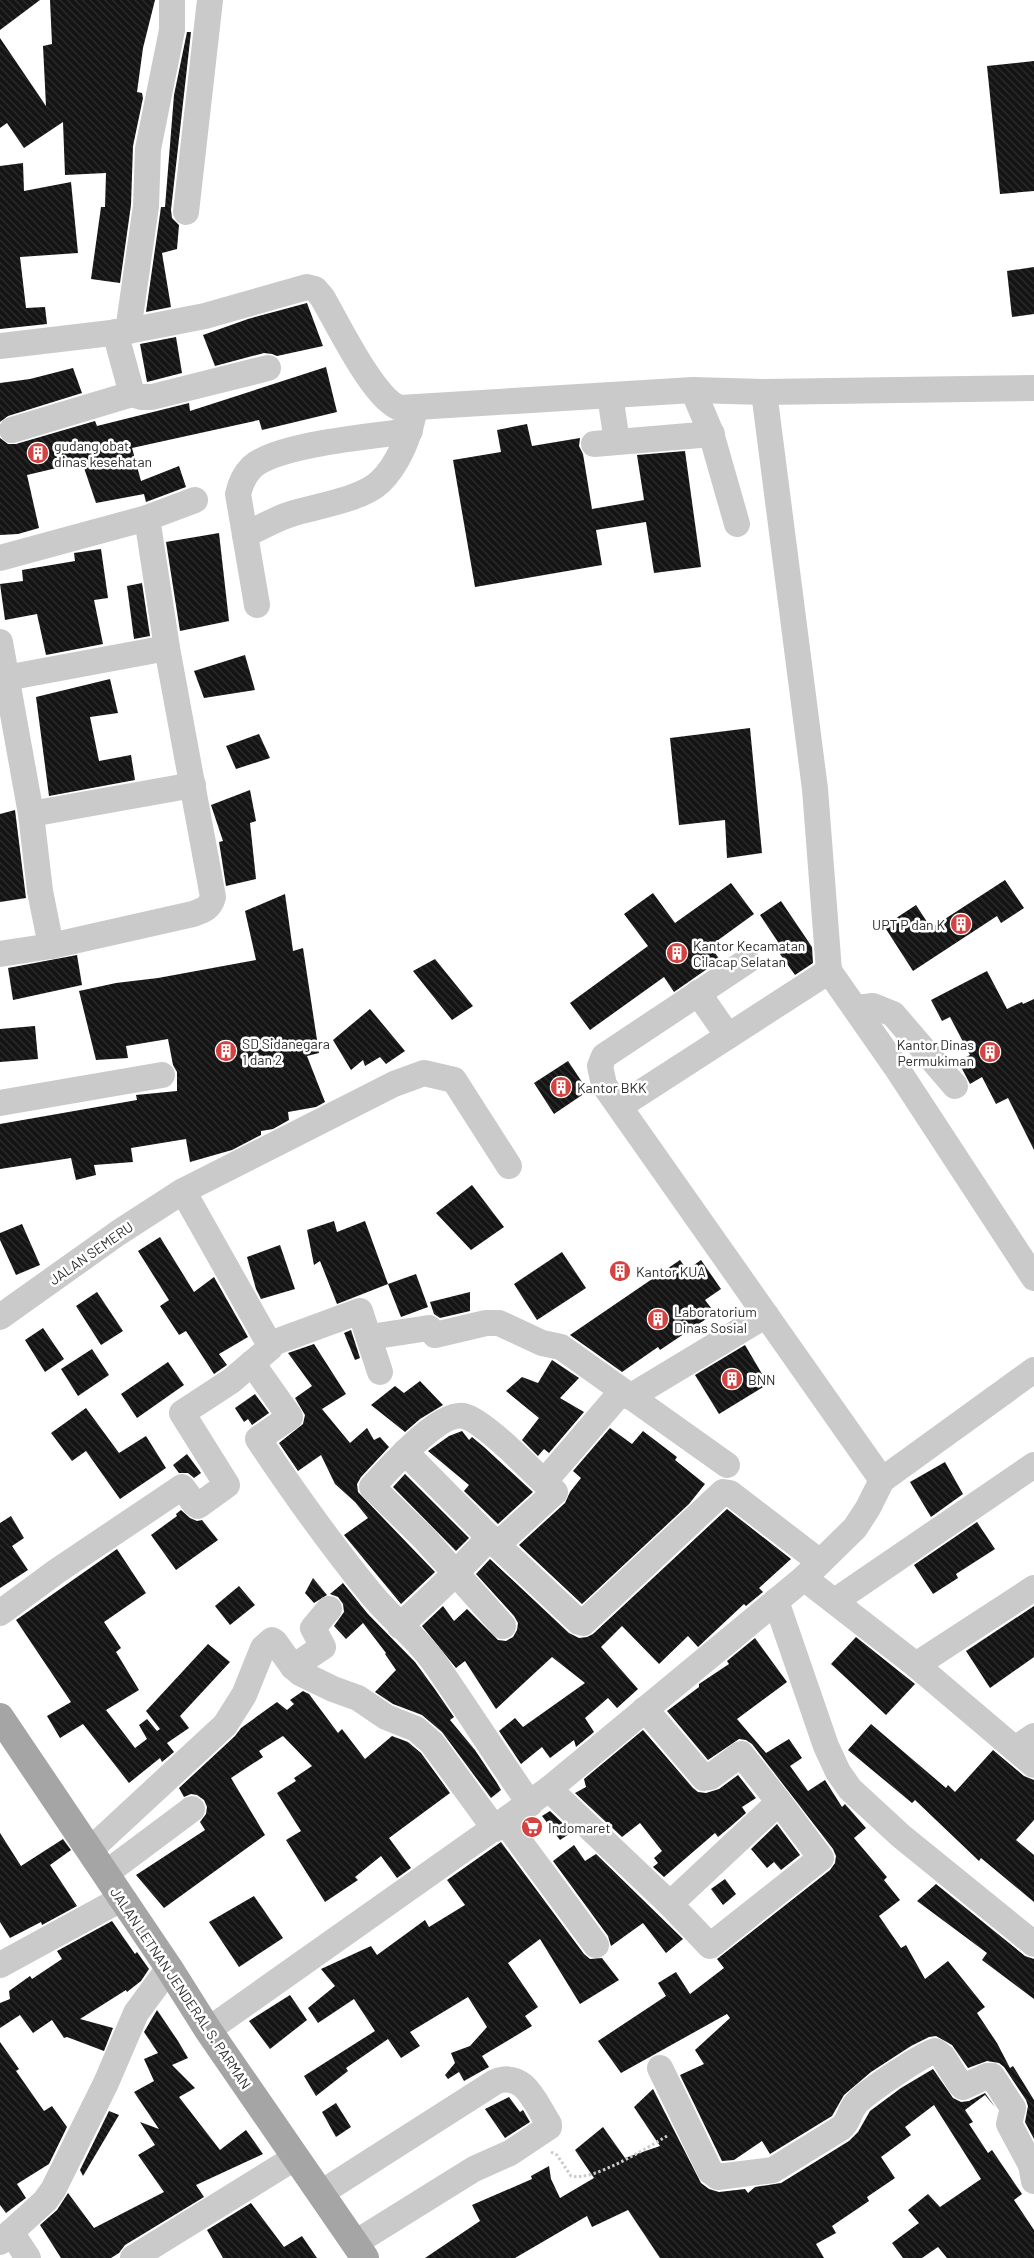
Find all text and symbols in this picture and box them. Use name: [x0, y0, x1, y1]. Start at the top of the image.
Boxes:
place label: gudang obat dinas kesehatan: [54, 437, 152, 470]
building icon: gudang obat dinas kesehatan: [26, 441, 50, 465]
building icon: UPT P dan K: [949, 912, 973, 936]
place label: UPT P dan K: [872, 916, 945, 933]
place label: Kantor Kecamatan Cilacap Selatan: [693, 937, 805, 970]
building icon: Kantor Kecamatan Cilacap Selatan: [665, 941, 689, 965]
place label: SD Sidanegara 1 dan 2: [242, 1035, 330, 1068]
place label: Kantor Dinas Permukiman: [897, 1036, 974, 1069]
building icon: SD Sidanegara 1 dan 2: [214, 1039, 238, 1063]
building icon: Kantor Dinas Permukiman: [978, 1040, 1002, 1064]
building icon: Kantor BKK: [549, 1075, 573, 1099]
place label: Kantor BKK: [577, 1079, 647, 1096]
street label: JALAN SEMERU: [46, 1218, 136, 1288]
building icon: Kantor KUA: [608, 1259, 632, 1283]
place label: Kantor KUA: [636, 1263, 706, 1280]
place label: Laboratorium Dinas Sosial: [674, 1303, 757, 1336]
building icon: Laboratorium Dinas Sosial: [646, 1307, 670, 1331]
building icon: BNN: [720, 1367, 744, 1391]
place label: BNN: [748, 1371, 776, 1388]
supermarket icon: Indomaret: [520, 1815, 544, 1839]
place label: Indomaret: [548, 1819, 611, 1836]
street label: JALAN LETNAN JENDERAL S. PARMAN: [107, 1884, 255, 2092]

